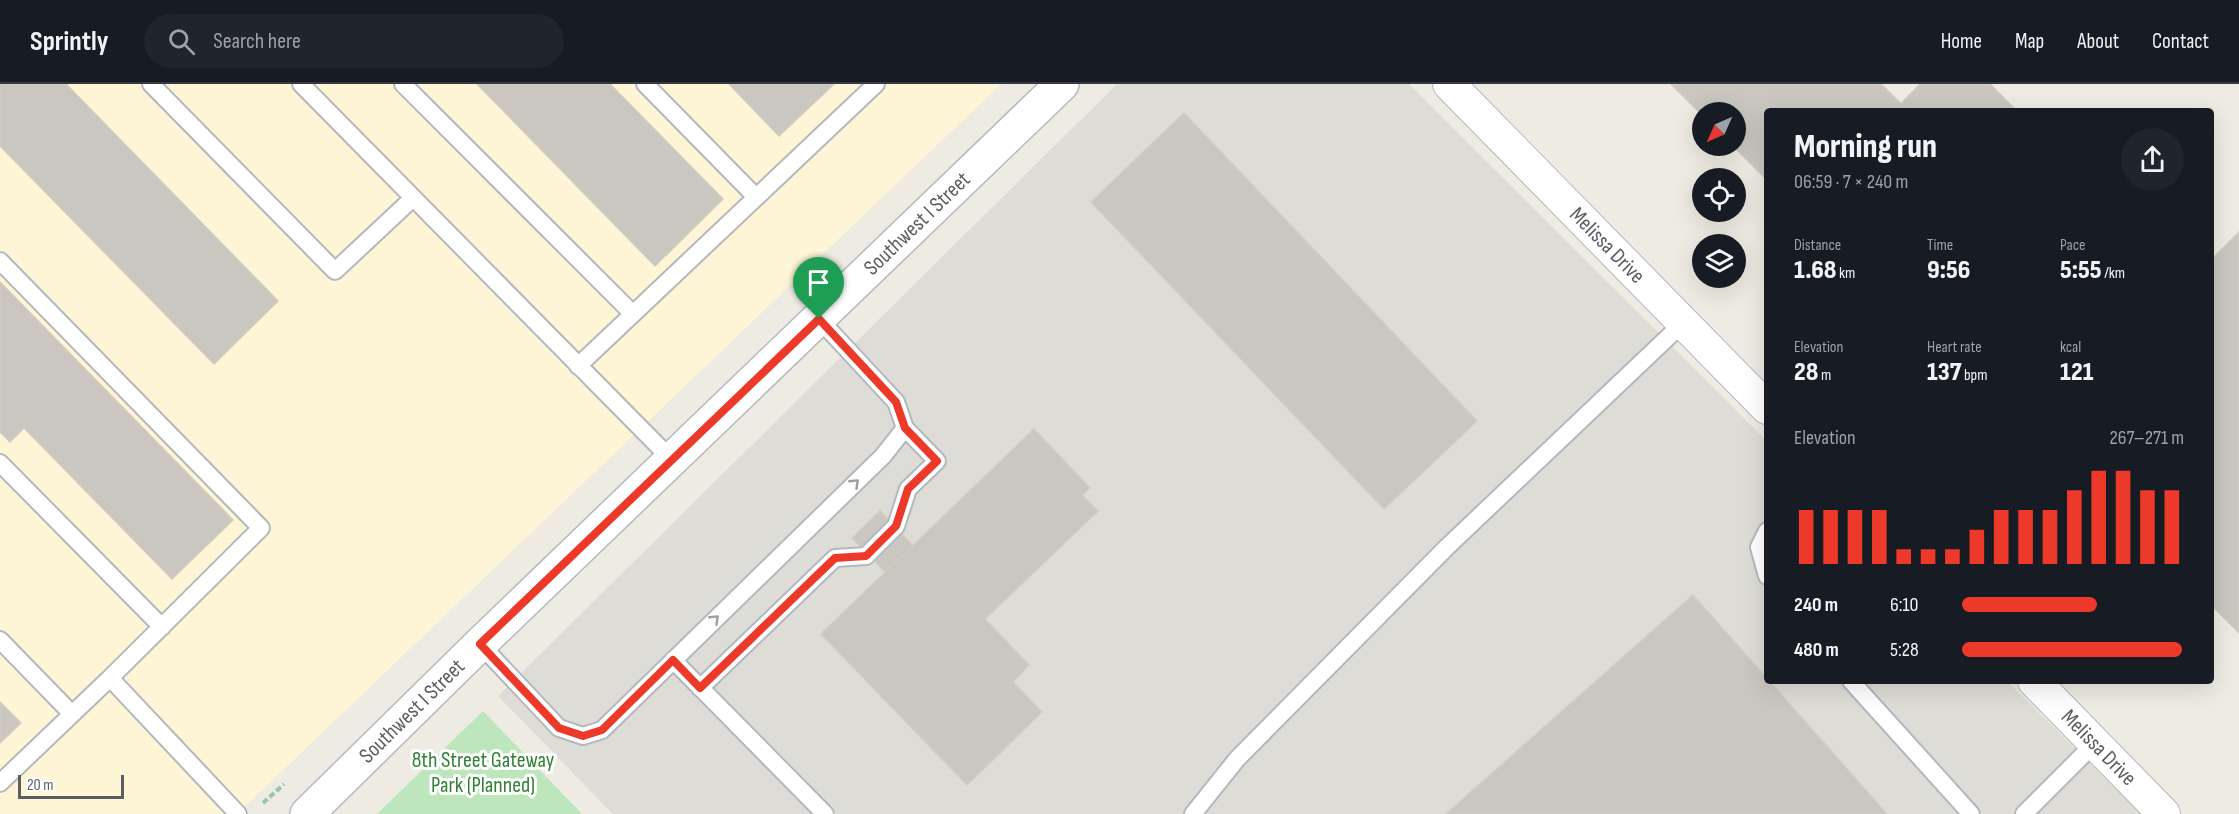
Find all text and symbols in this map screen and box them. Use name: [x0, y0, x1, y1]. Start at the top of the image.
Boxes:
search box: [144, 14, 564, 68]
text: Sprintly: [30, 25, 108, 58]
icon: search: [165, 25, 198, 58]
text: Search here: [213, 28, 301, 55]
text: Home: [1941, 29, 1982, 54]
text: Map: [2015, 29, 2044, 54]
text: About: [2077, 29, 2119, 54]
text: Contact: [2152, 29, 2209, 54]
north arrow: [1692, 102, 1746, 156]
map controls: [1692, 102, 1746, 288]
text: Morning run: [1794, 127, 1937, 167]
button: share: [2121, 128, 2184, 191]
street label: Southwest I Street: [858, 166, 976, 281]
button: locate: [1692, 168, 1746, 222]
text: 06:59 · 7 × 240 m: [1794, 170, 1908, 194]
street label: Melissa Drive: [1564, 201, 1651, 289]
button: layers: [1692, 234, 1746, 288]
text: Distance: [1794, 236, 1841, 255]
text: Time: [1927, 236, 1953, 255]
text: Pace: [2060, 236, 2085, 255]
text: 1.68: [1794, 255, 1836, 286]
text: 9:56: [1927, 255, 1970, 286]
text: 5:55: [2060, 255, 2102, 286]
pin: [793, 257, 844, 319]
text: km: [1836, 264, 1855, 283]
text: /km: [2102, 264, 2125, 283]
icon: arrive: [802, 266, 835, 299]
text: Elevation: [1794, 338, 1843, 357]
text: Heart rate: [1927, 338, 1982, 357]
text: kcal: [2060, 338, 2081, 357]
text: 28: [1794, 357, 1818, 388]
text: 137: [1927, 357, 1961, 388]
text: 121: [2060, 357, 2093, 388]
text: m: [1818, 366, 1831, 385]
text: bpm: [1961, 366, 1988, 385]
text: Elevation: [1794, 426, 1856, 450]
text: 267–271 m: [2110, 426, 2184, 450]
one-way arrow: [847, 480, 858, 491]
text: 240 m: [1794, 593, 1838, 617]
text: 6:10: [1890, 593, 1918, 617]
one-way arrow: [708, 616, 719, 627]
text: 480 m: [1794, 638, 1839, 662]
text: 5:28: [1890, 638, 1919, 662]
street label: Southwest I Street: [353, 653, 471, 769]
street label: Melissa Drive: [2056, 704, 2142, 791]
park label: 8th Street Gateway Park (Planned): [412, 747, 555, 799]
scale bar: [18, 772, 124, 800]
text: 20 m: [27, 776, 54, 795]

